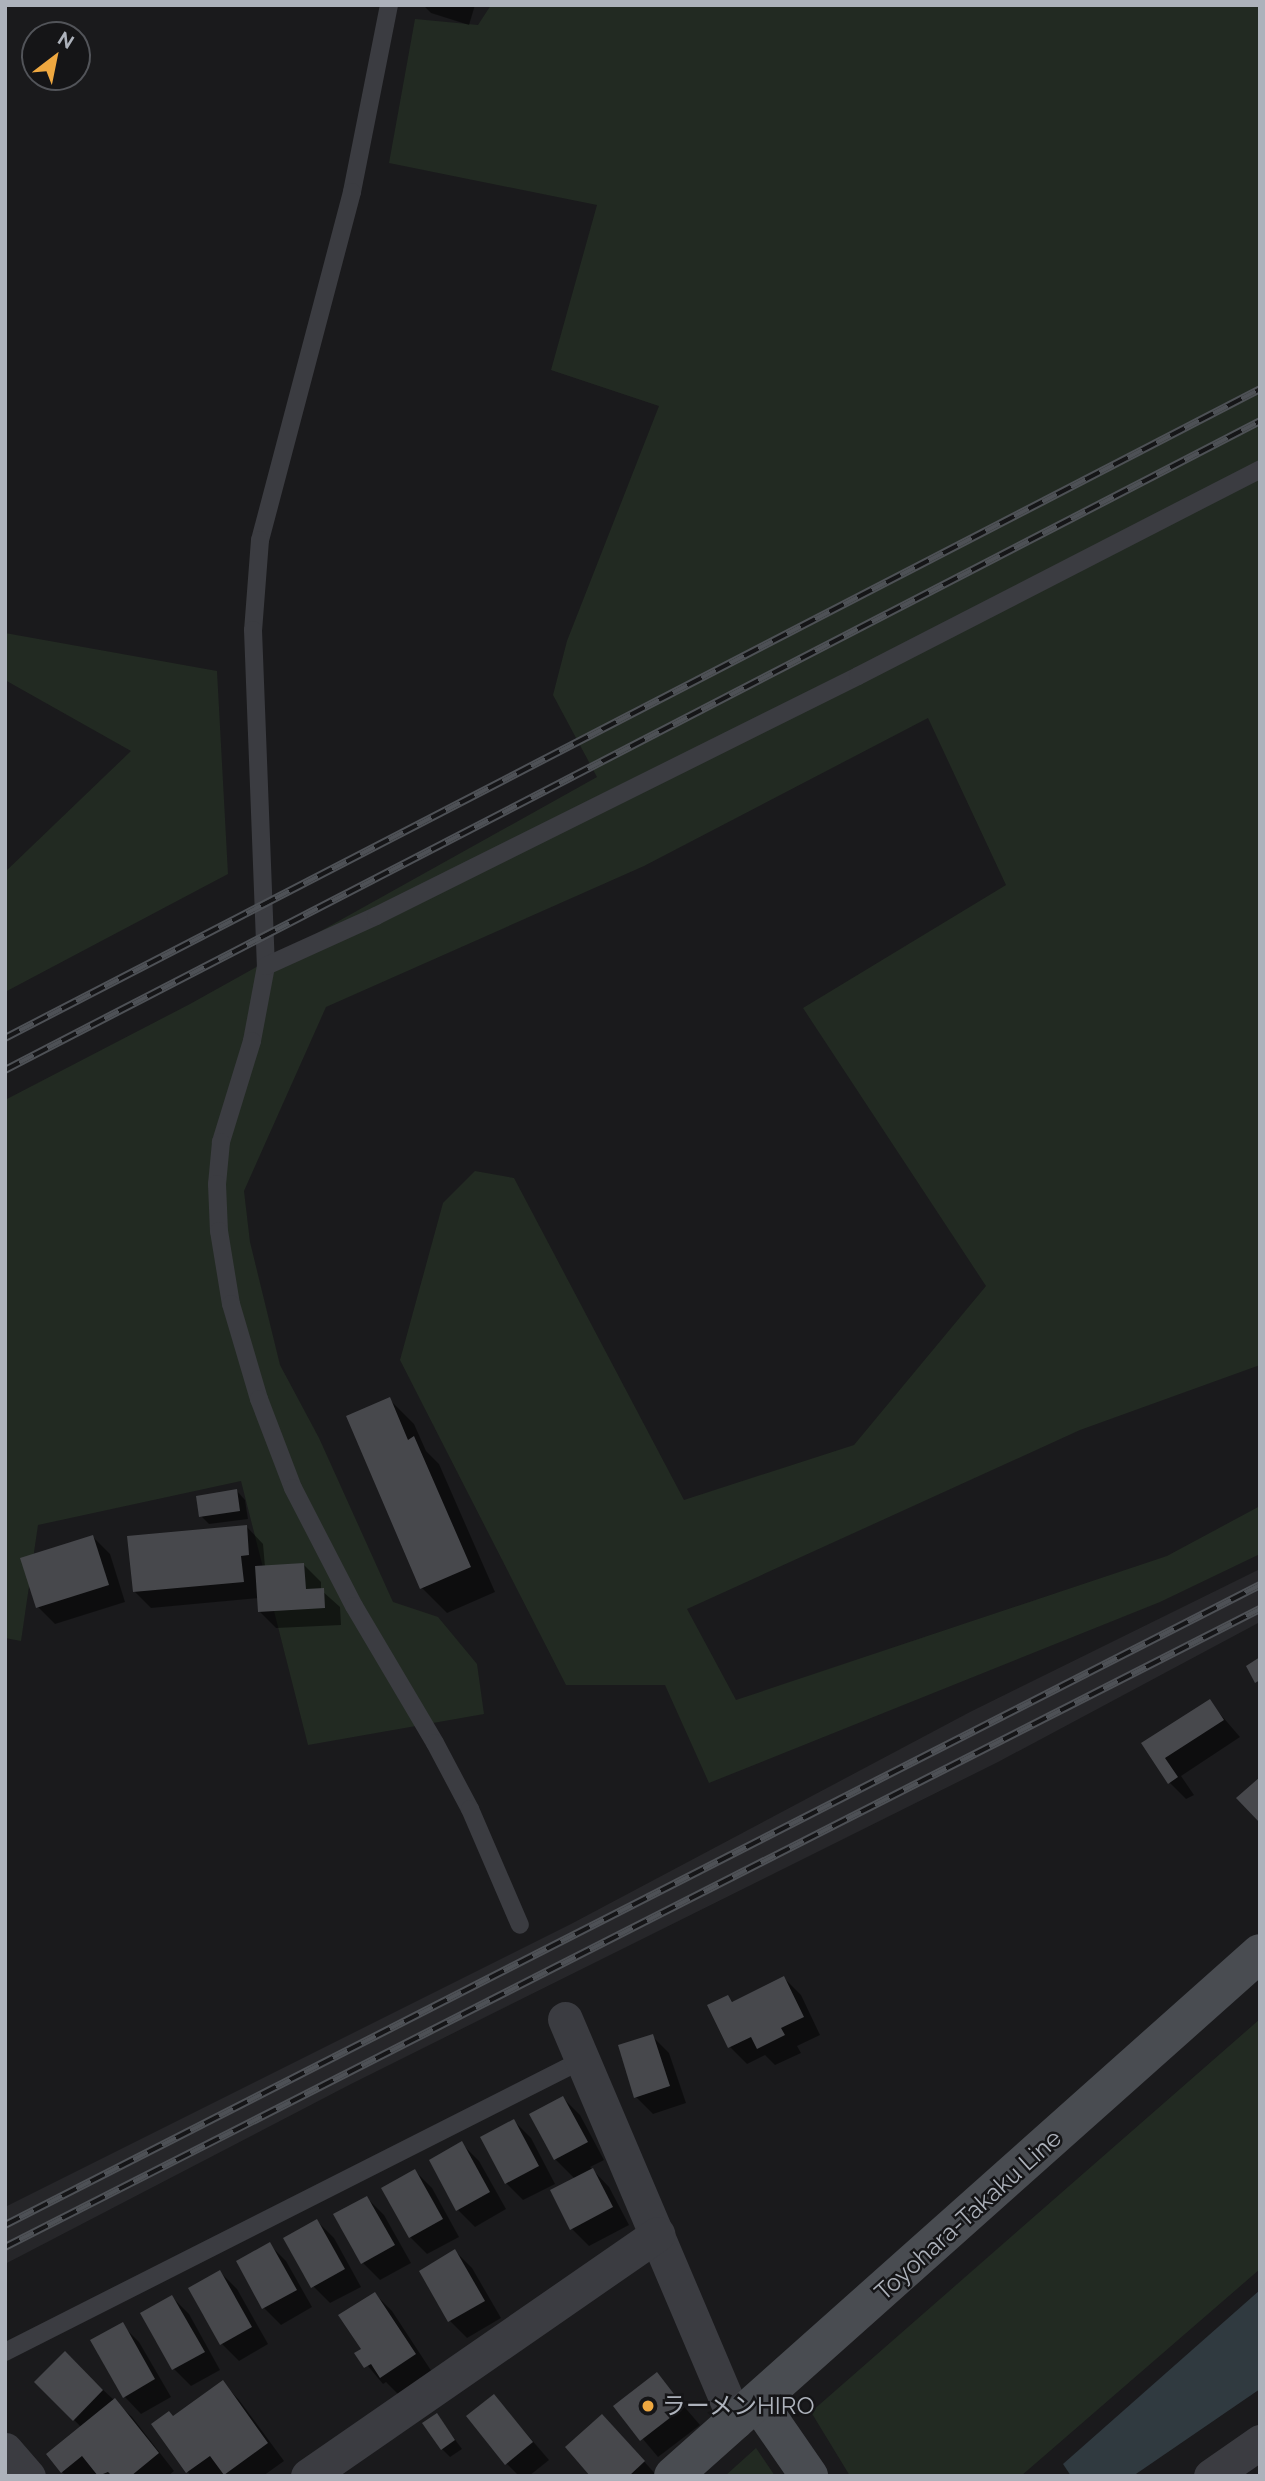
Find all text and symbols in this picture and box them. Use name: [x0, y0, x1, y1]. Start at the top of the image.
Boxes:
north arrow: [21, 21, 91, 91]
text: N: [54, 27, 78, 53]
street label: Toyohara-Takaku Line: [869, 2124, 1067, 2306]
place label: ラーメンHIRO: [662, 2392, 815, 2420]
marker: ラーメンHIRO: [640, 2398, 656, 2414]

